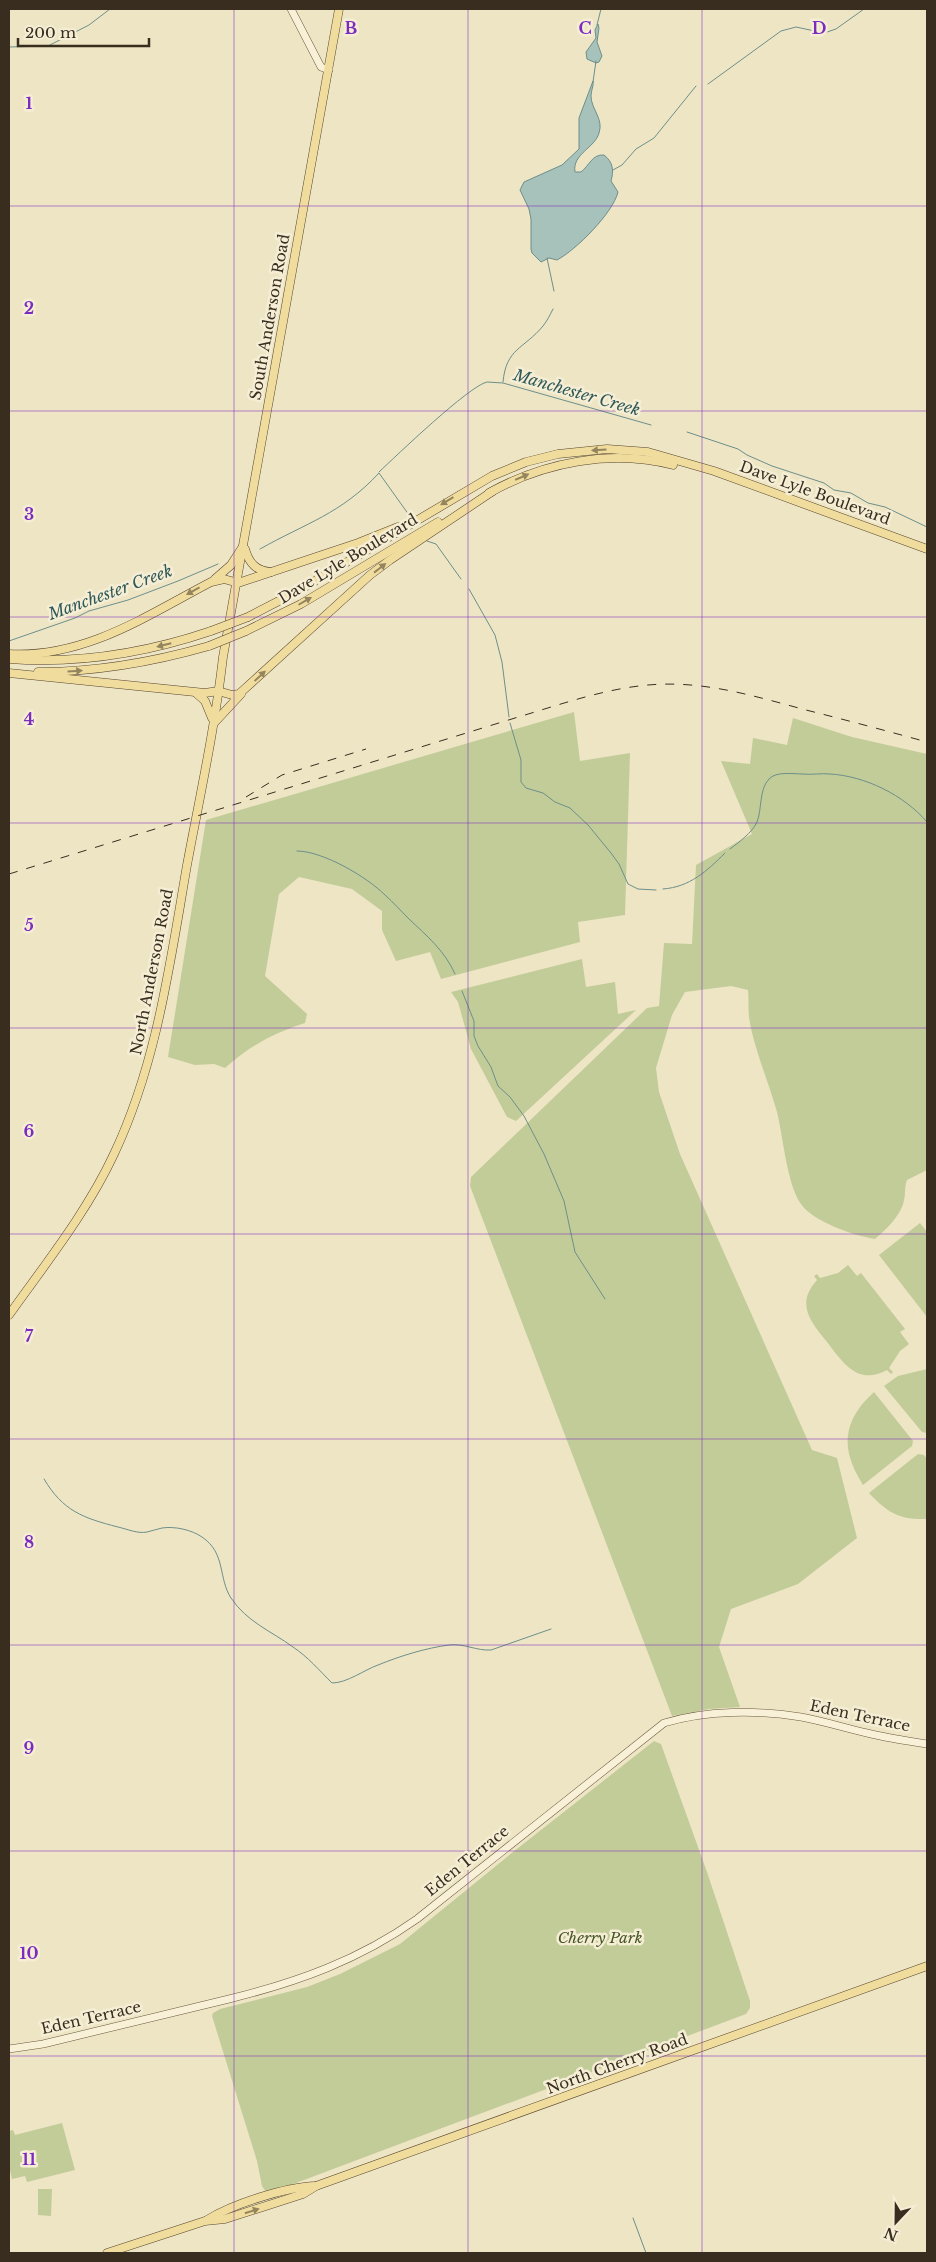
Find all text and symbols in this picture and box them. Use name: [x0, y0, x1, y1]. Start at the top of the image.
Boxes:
scale bar: [18, 15, 149, 47]
text: B: [345, 18, 358, 38]
text: C: [578, 18, 592, 38]
text: D: [812, 18, 826, 38]
text: 200 m: [25, 23, 76, 42]
text: 1: [26, 93, 33, 113]
street label: South Anderson Road: [246, 232, 293, 401]
text: 2: [24, 298, 34, 318]
water label: Manchester Creek: [511, 364, 643, 420]
one-way arrow: [591, 446, 607, 454]
street label: Dave Lyle Boulevard: [737, 456, 893, 529]
one-way arrow: [515, 473, 529, 481]
one-way arrow: [441, 497, 454, 506]
text: 3: [24, 504, 34, 524]
street label: Dave Lyle Boulevard: [275, 509, 421, 608]
water label: Manchester Creek: [44, 560, 175, 624]
one-way arrow: [373, 562, 386, 573]
one-way arrow: [186, 587, 199, 596]
one-way arrow: [299, 597, 312, 606]
one-way arrow: [156, 641, 171, 649]
one-way arrow: [67, 666, 83, 674]
one-way arrow: [253, 670, 265, 682]
text: 4: [24, 709, 34, 729]
street label: North Anderson Road: [126, 887, 177, 1057]
text: 5: [24, 915, 34, 935]
text: 6: [24, 1121, 35, 1141]
text: 7: [25, 1326, 34, 1346]
text: 8: [24, 1532, 34, 1552]
street label: Eden Terrace: [808, 1696, 912, 1735]
text: 9: [24, 1738, 35, 1758]
street label: Eden Terrace: [421, 1821, 512, 1900]
park label: Cherry Park: [558, 1928, 642, 1947]
text: 10: [19, 1943, 39, 1963]
street label: Eden Terrace: [39, 1997, 143, 2038]
street label: North Cherry Road: [544, 2029, 690, 2098]
text: 11: [22, 2149, 36, 2169]
north arrow: [871, 2197, 921, 2247]
one-way arrow: [245, 2206, 260, 2214]
text: N: [882, 2223, 901, 2245]

